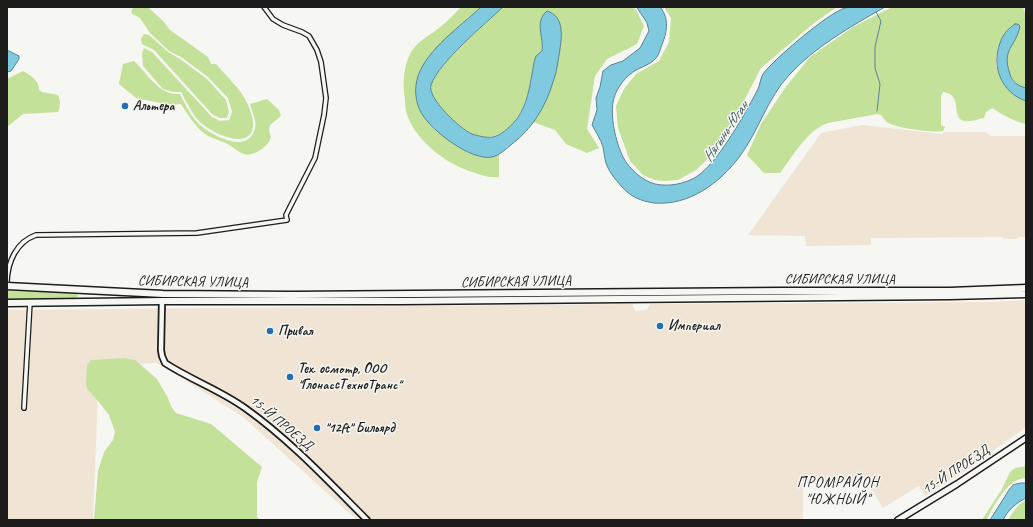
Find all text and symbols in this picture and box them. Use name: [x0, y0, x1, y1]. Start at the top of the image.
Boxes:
place label: Альтера: [133, 98, 174, 114]
water label: Нягынь-Юган: [699, 99, 753, 165]
marker: Альтера: [120, 101, 130, 111]
street label: СИБИРСКАЯ УЛИЦА: [785, 271, 895, 287]
street label: СИБИРСКАЯ УЛИЦА: [138, 273, 248, 291]
street label: СИБИРСКАЯ УЛИЦА: [461, 273, 571, 291]
place label: Империал: [668, 318, 720, 334]
marker: Империал: [655, 321, 665, 331]
place label: Привал: [278, 323, 313, 339]
marker: Привал: [265, 326, 275, 336]
place label: Тех. осмотр, ООО "ГлонассТехноТранс": [298, 361, 401, 394]
marker: Тех. осмотр, ООО "ГлонассТехноТранс": [285, 372, 295, 382]
street label: 15-Й ПРОЕЗД: [246, 392, 316, 454]
place label: "12ft" Бильярд: [325, 420, 395, 436]
marker: "12ft" Бильярд: [312, 423, 322, 433]
street label: 15-Й ПРОЕЗД: [919, 442, 993, 498]
district label: ПРОМРАЙОН "ЮЖНЫЙ": [796, 474, 880, 509]

